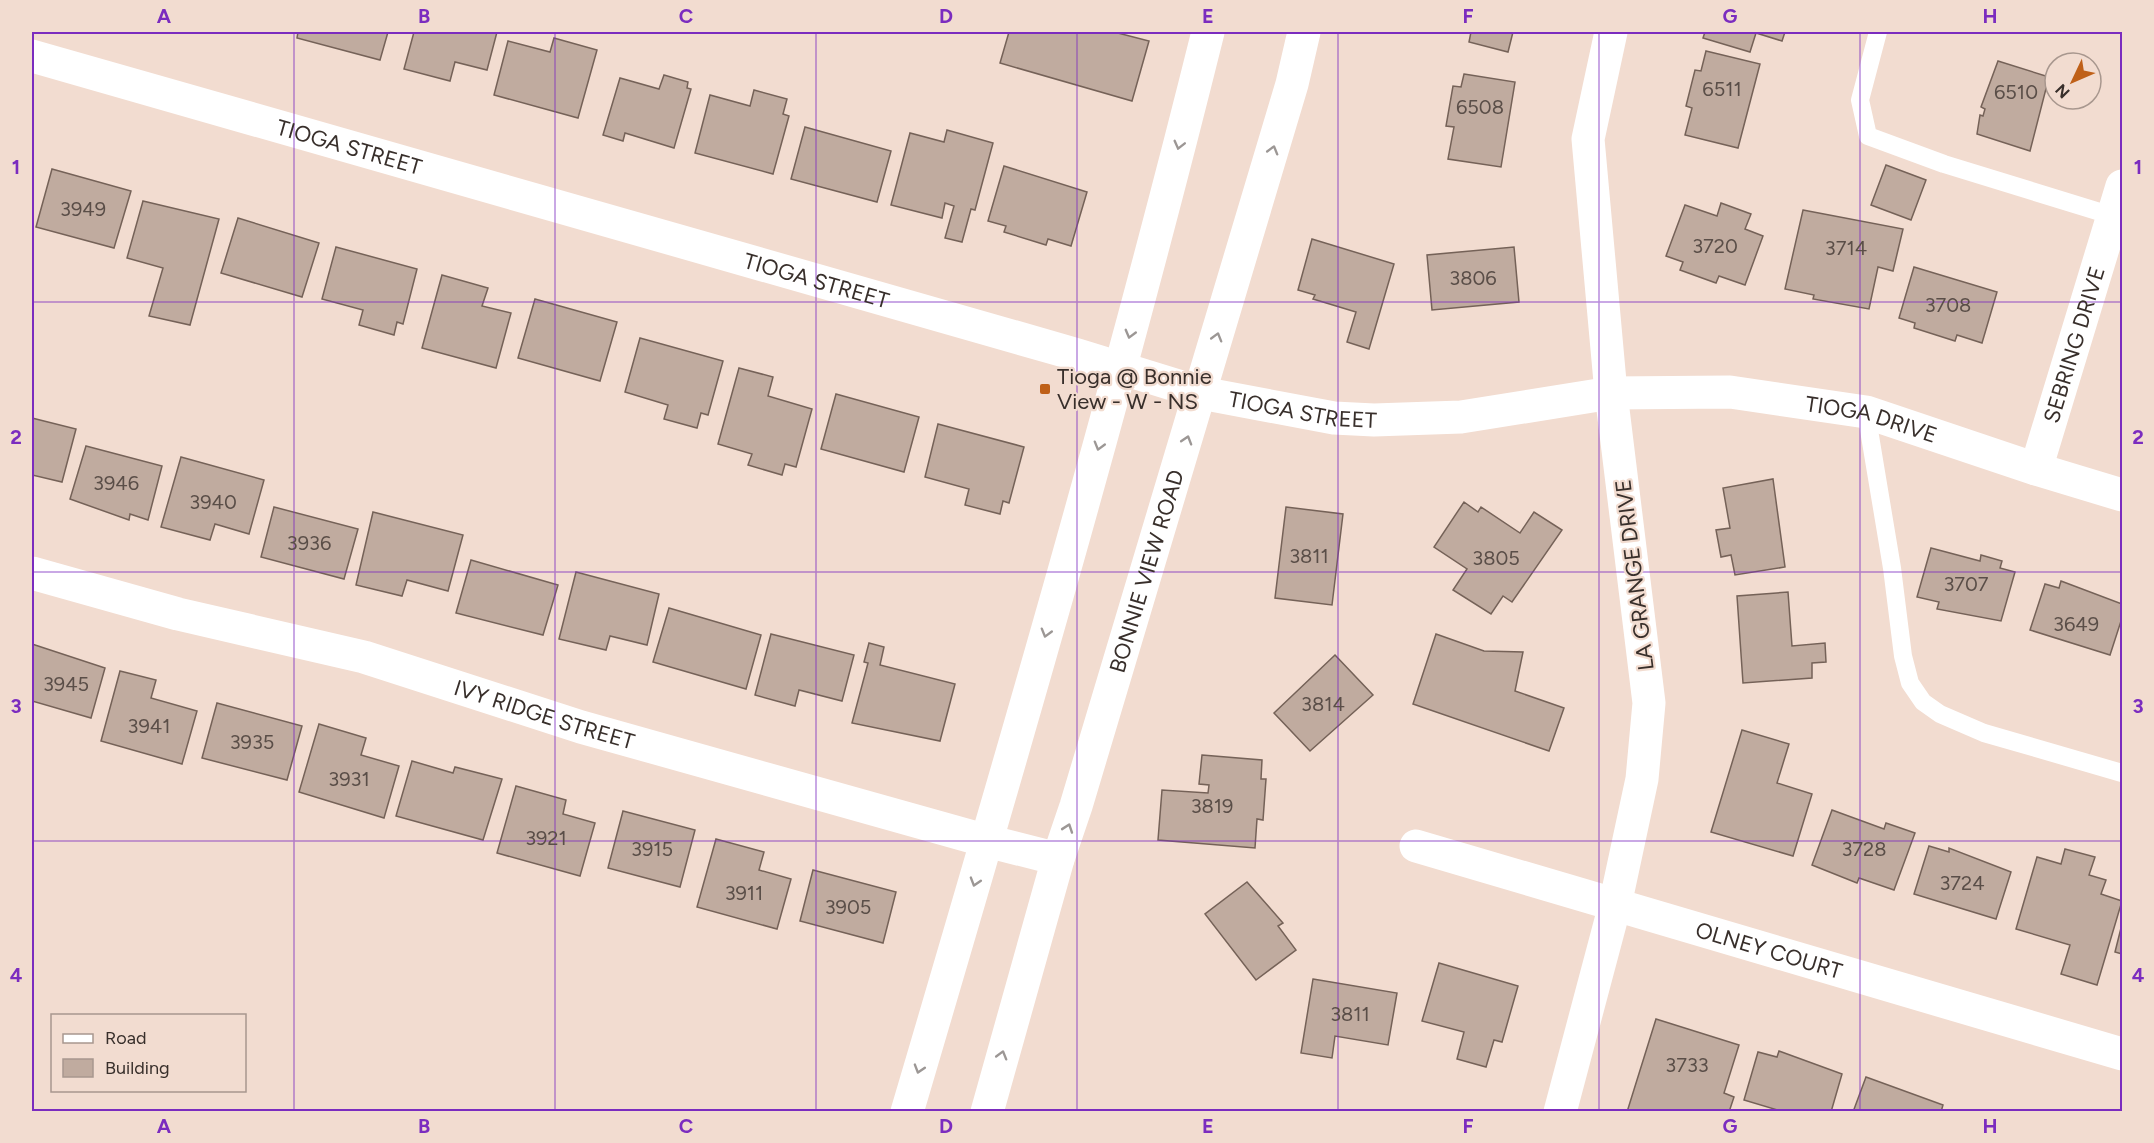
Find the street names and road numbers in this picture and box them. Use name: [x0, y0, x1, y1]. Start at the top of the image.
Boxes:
street label: TIOGA STREET: [273, 114, 425, 181]
street label: TIOGA STREET: [741, 247, 892, 314]
street label: SEBRING DRIVE: [2038, 263, 2111, 426]
street label: TIOGA STREET: [1226, 385, 1378, 434]
street label: TIOGA DRIVE: [1804, 390, 1940, 449]
street label: BONNIE VIEW ROAD: [1104, 466, 1190, 676]
street label: LA GRANGE DRIVE: [1609, 478, 1660, 672]
street label: IVY RIDGE STREET: [451, 674, 638, 755]
street label: OLNEY COURT: [1692, 916, 1845, 985]

